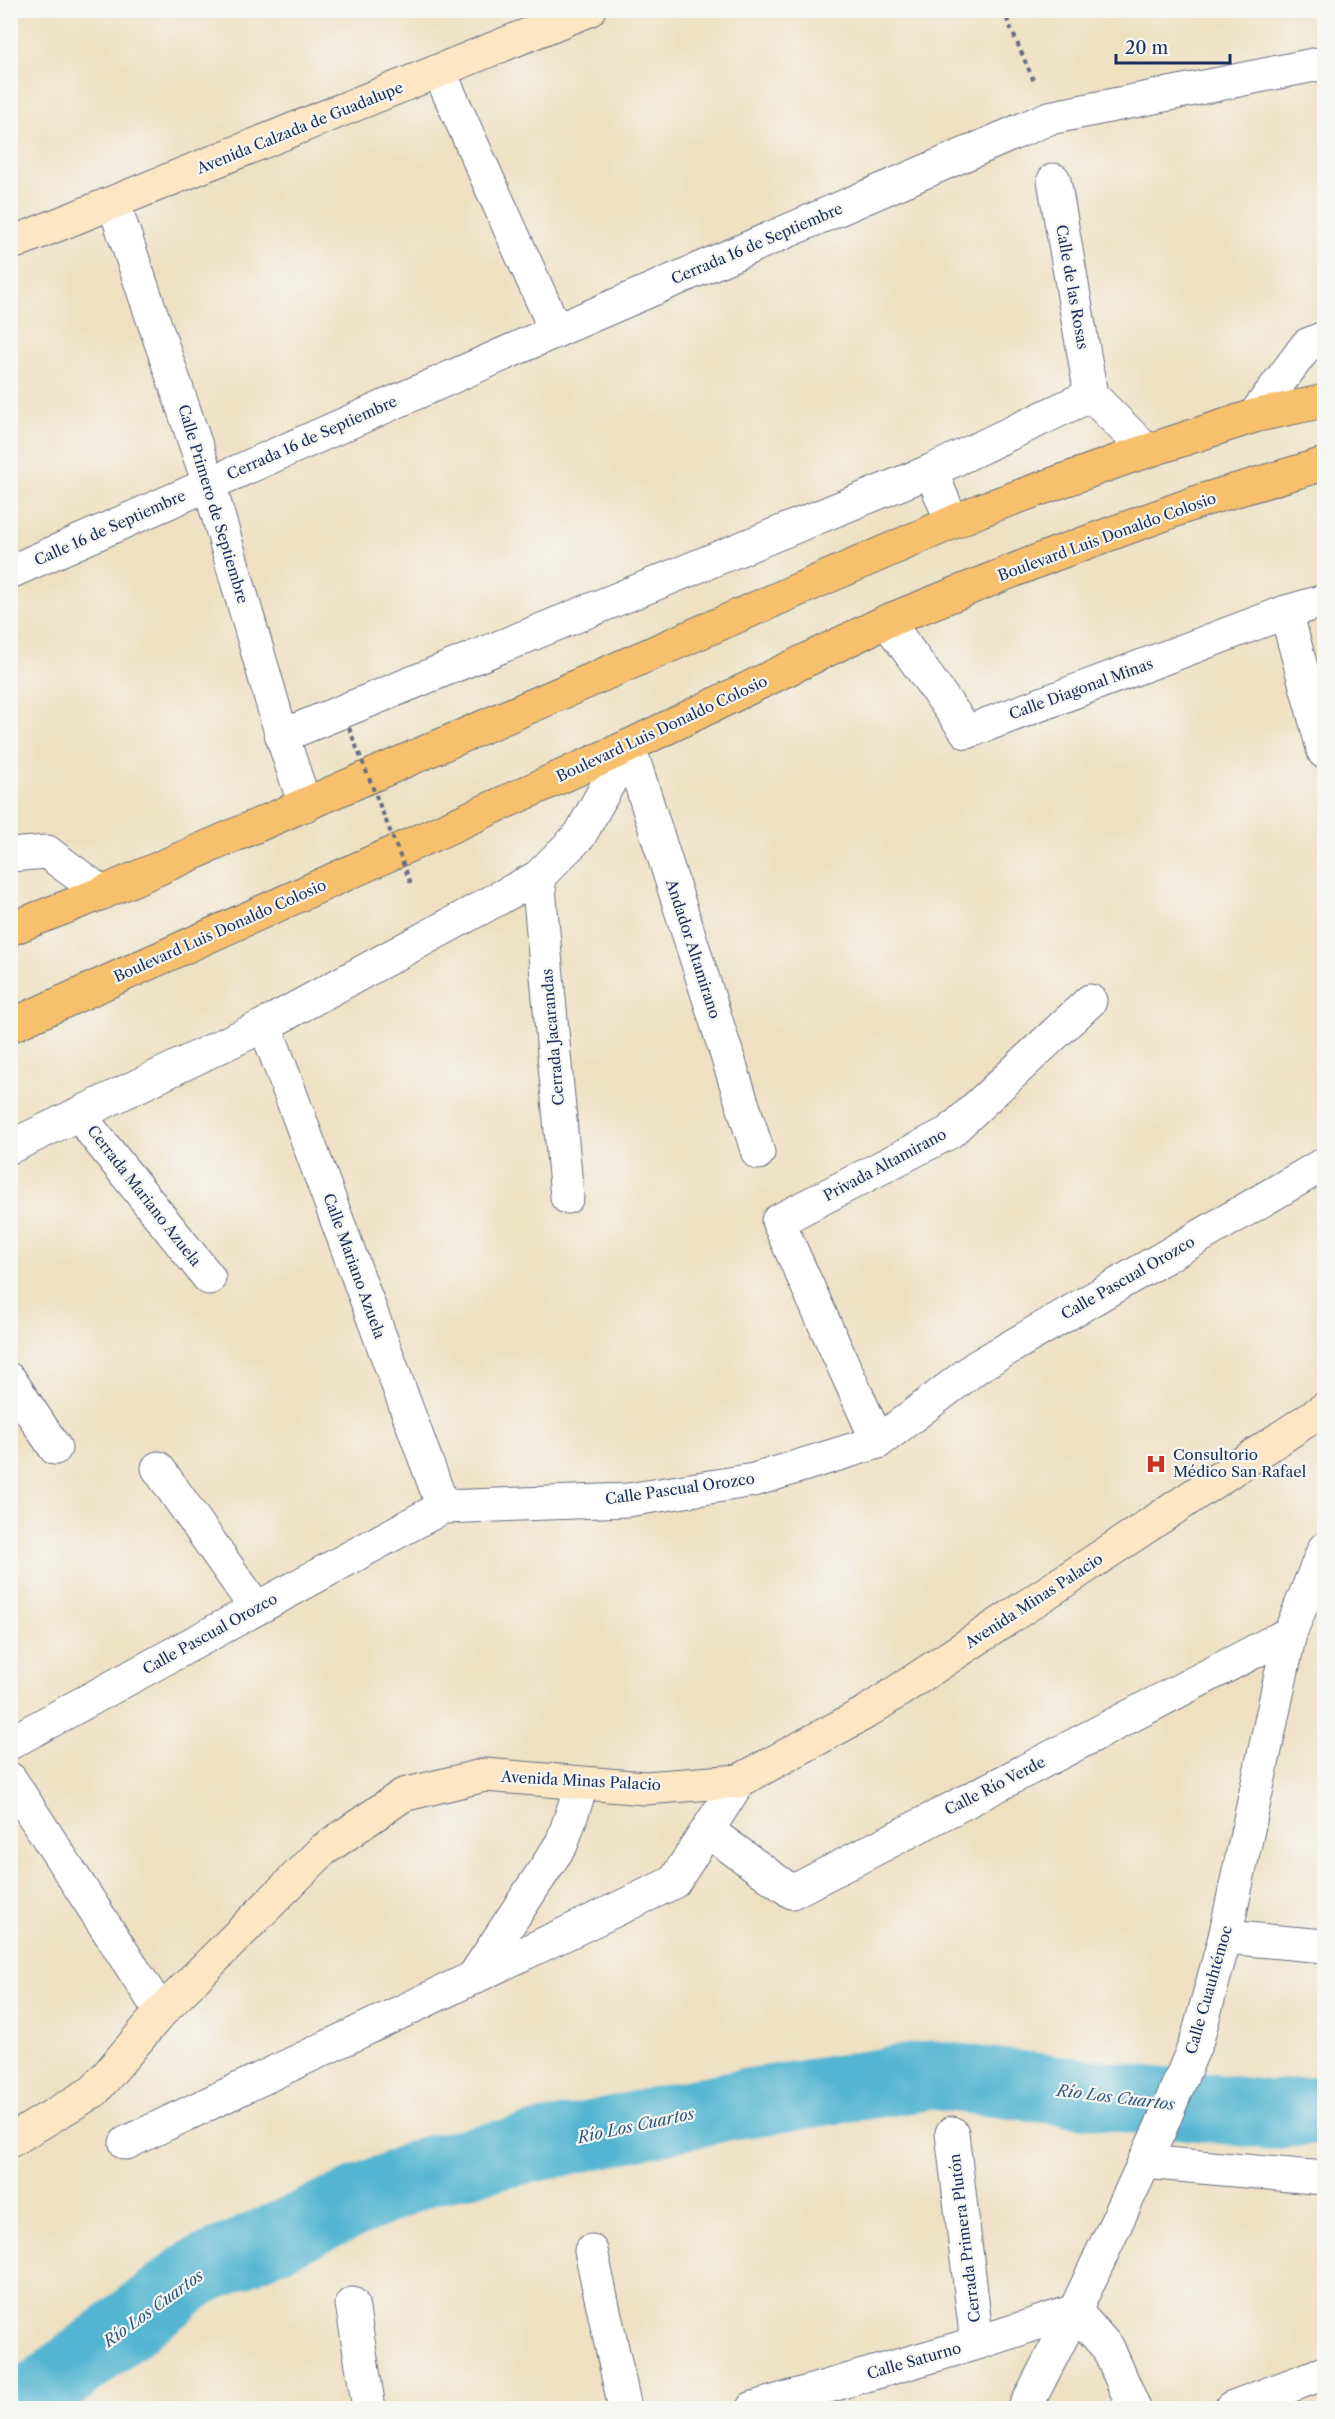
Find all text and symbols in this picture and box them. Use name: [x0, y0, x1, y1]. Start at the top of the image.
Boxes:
scale bar: [1116, 27, 1230, 65]
text: 20 m: [1125, 37, 1169, 59]
street label: Avenida Calzada de Guadalupe: [193, 77, 406, 178]
street label: Cerrada 16 de Septiembre: [668, 199, 845, 288]
street label: Calle de las Rosas: [1052, 223, 1093, 351]
street label: Cerrada 16 de Septiembre: [224, 391, 400, 484]
street label: Calle Primero de Septiembre: [174, 402, 253, 606]
street label: Calle 16 de Septiembre: [31, 486, 188, 570]
street label: Boulevard Luis Donaldo Colosio: [995, 488, 1218, 585]
street label: Calle Diagonal Minas: [1006, 654, 1155, 723]
street label: Boulevard Luis Donaldo Colosio: [553, 671, 770, 786]
street label: Boulevard Luis Donaldo Colosio: [111, 875, 329, 986]
street label: Andador Altamirano: [662, 876, 725, 1021]
street label: Cerrada Jacarandas: [537, 968, 568, 1106]
street label: Cerrada Mariano Azuela: [83, 1121, 205, 1270]
street label: Privada Altamirano: [820, 1124, 950, 1205]
street label: Calle Mariano Azuela: [319, 1191, 390, 1341]
street label: Calle Pascual Orozco: [1058, 1232, 1198, 1324]
place label: Consultorio Médico San Rafael: [1173, 1445, 1307, 1481]
hospital icon: Consultorio Médico San Rafael: [1144, 1452, 1168, 1476]
street label: Calle Pascual Orozco: [604, 1469, 756, 1508]
street label: Avenida Minas Palacio: [961, 1549, 1106, 1653]
street label: Calle Pascual Orozco: [139, 1589, 280, 1678]
street label: Calle Río Verde: [941, 1752, 1048, 1819]
street label: Avenida Minas Palacio: [500, 1767, 662, 1794]
street label: Calle Cuauhtémoc: [1181, 1923, 1236, 2056]
water label: Río Los Cuartos: [1054, 2080, 1176, 2114]
water label: Río Los Cuartos: [574, 2103, 696, 2148]
street label: Cerrada Primera Plutón: [945, 2152, 984, 2324]
water label: Río Los Cuartos: [97, 2265, 207, 2352]
street label: Calle Saturno: [865, 2338, 963, 2383]

